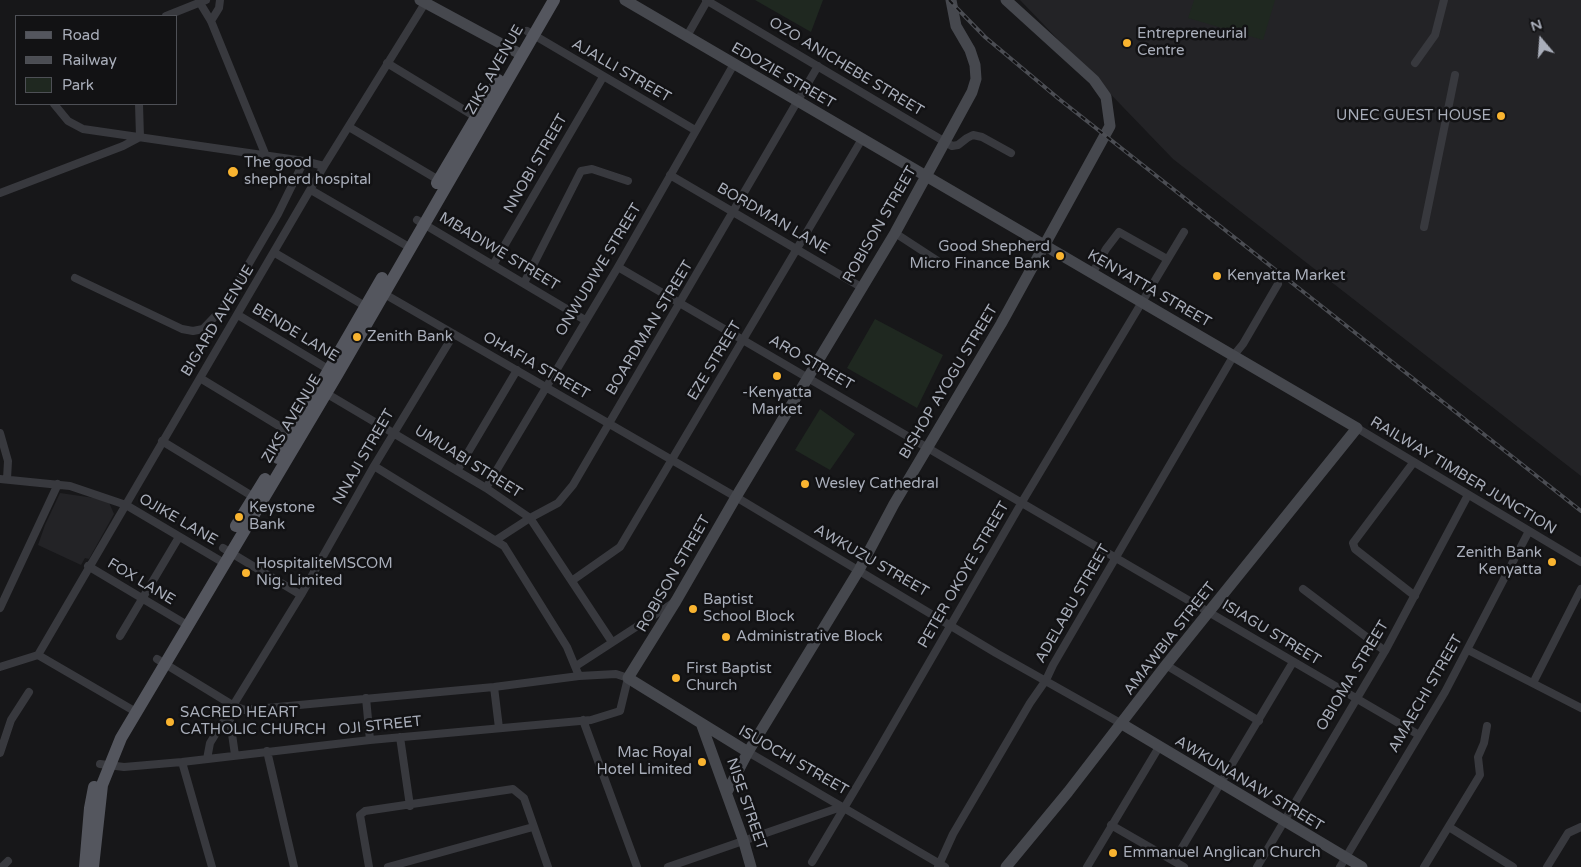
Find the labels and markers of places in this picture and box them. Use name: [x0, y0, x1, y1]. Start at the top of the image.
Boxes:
place label: Entrepreneurial Centre: [1137, 25, 1247, 60]
marker: Entrepreneurial Centre: [1121, 37, 1133, 49]
place label: UNEC GUEST HOUSE: [1336, 107, 1491, 125]
marker: UNEC GUEST HOUSE: [1495, 110, 1507, 122]
place label: The good shepherd hospital: [244, 154, 371, 189]
marker: The good shepherd hospital: [226, 165, 240, 179]
place label: Good Shepherd Micro Finance Bank: [910, 238, 1050, 273]
marker: Good Shepherd Micro Finance Bank: [1054, 250, 1066, 262]
place label: Kenyatta Market: [1227, 267, 1345, 285]
marker: Kenyatta Market: [1211, 270, 1223, 282]
place label: Zenith Bank: [367, 328, 453, 346]
marker: Zenith Bank: [351, 331, 363, 343]
marker: -Kenyatta Market: [771, 370, 783, 382]
place label: -Kenyatta Market: [742, 384, 812, 419]
place label: Wesley Cathedral: [815, 475, 939, 493]
marker: Wesley Cathedral: [799, 478, 811, 490]
place label: Keystone Bank: [249, 499, 315, 534]
marker: Keystone Bank: [233, 511, 245, 523]
place label: Zenith Bank Kenyatta: [1456, 544, 1542, 579]
place label: HospitaliteMSCOM Nig. Limited: [256, 555, 393, 590]
marker: Zenith Bank Kenyatta: [1546, 556, 1558, 568]
marker: HospitaliteMSCOM Nig. Limited: [240, 567, 252, 579]
place label: Baptist School Block: [703, 591, 795, 626]
marker: Baptist School Block: [687, 603, 699, 615]
place label: Administrative Block: [736, 628, 883, 646]
marker: Administrative Block: [720, 631, 732, 643]
place label: First Baptist Church: [686, 660, 772, 695]
marker: First Baptist Church: [670, 672, 682, 684]
place label: SACRED HEART CATHOLIC CHURCH: [180, 704, 326, 739]
marker: SACRED HEART CATHOLIC CHURCH: [164, 716, 176, 728]
place label: Mac Royal Hotel Limited: [597, 744, 692, 779]
marker: Mac Royal Hotel Limited: [696, 756, 708, 768]
place label: Emmanuel Anglican Church: [1123, 844, 1321, 862]
marker: Emmanuel Anglican Church: [1107, 847, 1119, 859]

